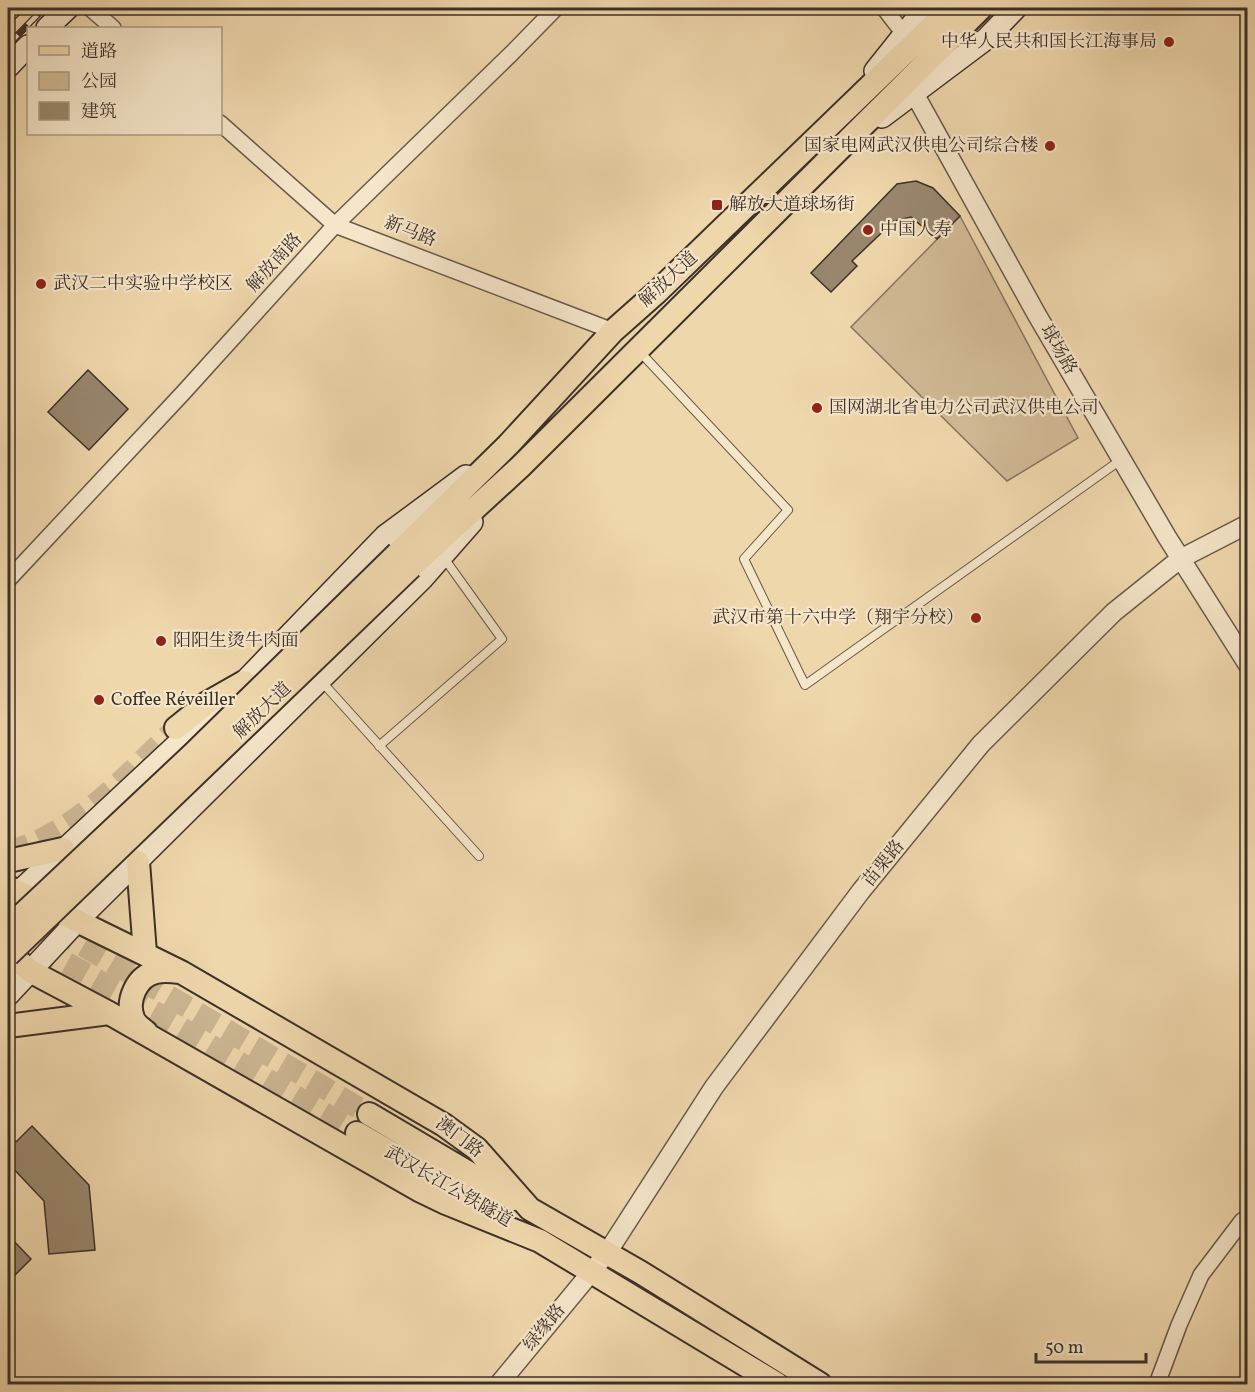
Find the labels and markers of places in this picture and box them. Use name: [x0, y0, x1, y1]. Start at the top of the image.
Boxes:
place label: 中华人民共和国长江海事局: [941, 30, 1157, 55]
marker: 中华人民共和国长江海事局: [1162, 35, 1176, 49]
place label: 国家电网武汉供电公司综合楼: [804, 134, 1038, 159]
marker: 国家电网武汉供电公司综合楼: [1043, 139, 1057, 153]
place label: 解放大道球场街: [729, 193, 855, 218]
marker: 解放大道球场街: [710, 198, 724, 212]
place label: 中国人寿: [880, 218, 952, 243]
marker: 中国人寿: [861, 223, 875, 237]
place label: 武汉二中实验中学校区: [53, 272, 233, 297]
marker: 武汉二中实验中学校区: [34, 277, 48, 291]
place label: 国网湖北省电力公司武汉供电公司: [829, 396, 1099, 421]
marker: 国网湖北省电力公司武汉供电公司: [810, 401, 824, 415]
place label: 武汉市第十六中学（翔宇分校）: [712, 606, 964, 631]
marker: 武汉市第十六中学（翔宇分校）: [969, 611, 983, 625]
place label: 阳阳生烫牛肉面: [173, 629, 299, 654]
marker: 阳阳生烫牛肉面: [154, 634, 168, 648]
place label: Coffee Réveiller: [111, 688, 236, 713]
marker: Coffee Réveiller: [92, 693, 106, 707]

